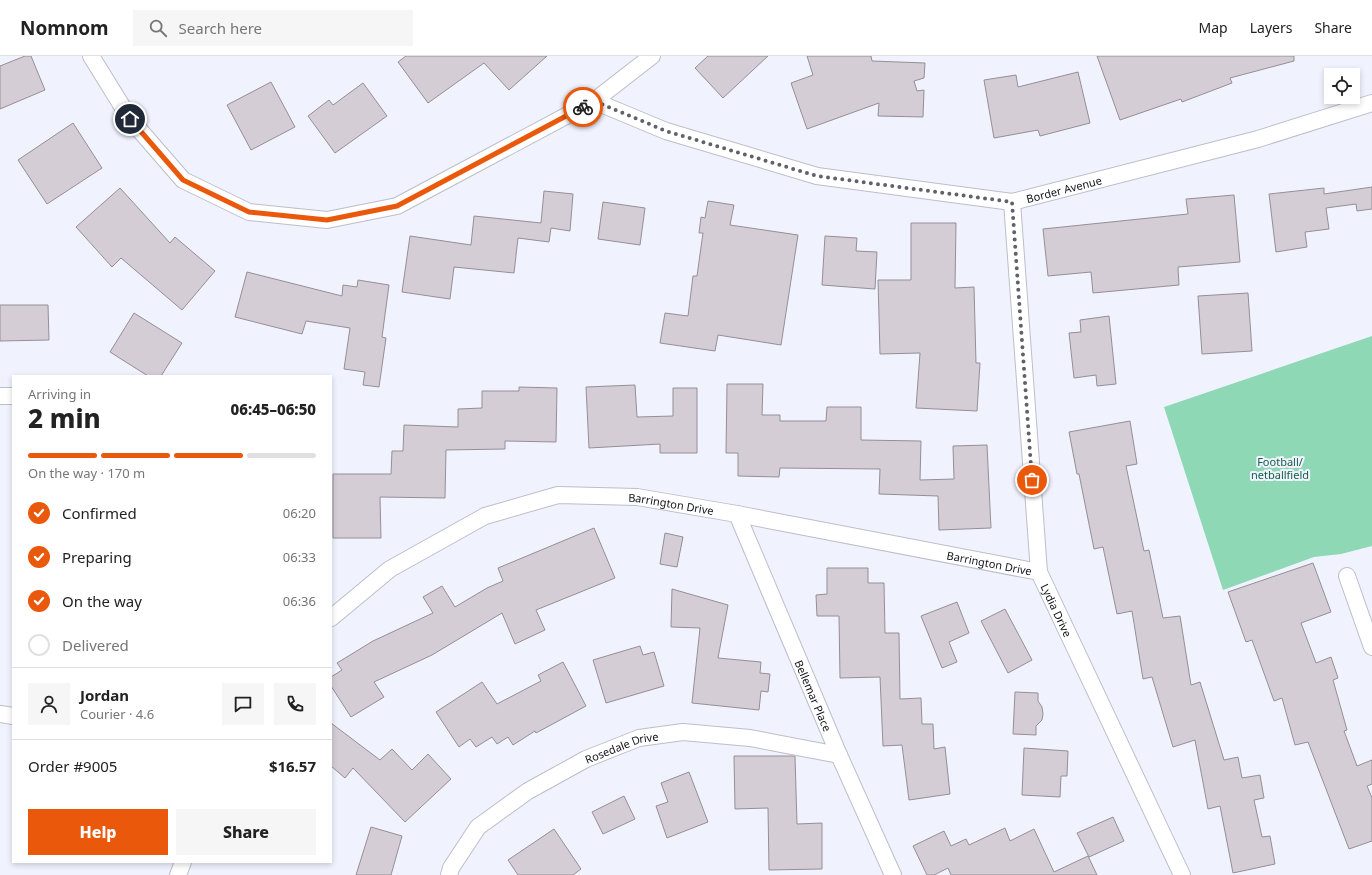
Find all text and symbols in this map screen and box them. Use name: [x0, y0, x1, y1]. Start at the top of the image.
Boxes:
search box: [133, 10, 413, 46]
text: Nomnom: [20, 15, 109, 41]
icon: search: [147, 17, 169, 39]
text: Search here: [179, 18, 262, 38]
text: Map: [1199, 18, 1228, 37]
text: Layers: [1250, 18, 1292, 37]
text: Share: [1314, 18, 1352, 37]
map controls: [1324, 68, 1360, 104]
button: locate: [1324, 68, 1360, 104]
courier: [563, 87, 603, 127]
icon: bike: [572, 96, 594, 118]
pin: [113, 102, 147, 136]
icon: home: [119, 108, 141, 130]
street label: Border Avenue: [1024, 172, 1103, 206]
text: Arriving in: [28, 385, 91, 403]
text: 06:45–06:50: [231, 399, 316, 419]
text: 2 min: [28, 400, 101, 436]
park label: Football/ netballfield: [1251, 454, 1309, 482]
pin: [1015, 463, 1049, 497]
text: On the way · 170 m: [28, 464, 145, 482]
icon: bag: [1021, 469, 1043, 491]
street label: Barrington Drive: [628, 489, 715, 517]
icon: check: [28, 502, 50, 524]
text: Confirmed: [62, 503, 137, 523]
text: 06:20: [283, 504, 316, 522]
icon: check: [28, 546, 50, 568]
text: Preparing: [62, 547, 132, 567]
street label: Barrington Drive: [946, 547, 1033, 578]
text: 06:33: [283, 548, 316, 566]
street label: Lydia Drive: [1038, 581, 1076, 639]
icon: check: [28, 590, 50, 612]
text: On the way: [62, 591, 142, 611]
text: 06:36: [283, 592, 316, 610]
text: Delivered: [62, 635, 129, 655]
street label: Bellemar Place: [792, 657, 836, 733]
button: person: [28, 683, 70, 725]
button: chat: [222, 683, 264, 725]
button: phone: [274, 683, 316, 725]
text: Jordan: [80, 685, 129, 705]
text: Courier · 4.6: [80, 705, 154, 723]
street label: Rosedale Drive: [583, 728, 659, 766]
text: Order #9005: [28, 756, 117, 776]
text: $16.57: [269, 756, 316, 776]
button: Help: [28, 809, 168, 855]
button: Share: [176, 809, 316, 855]

